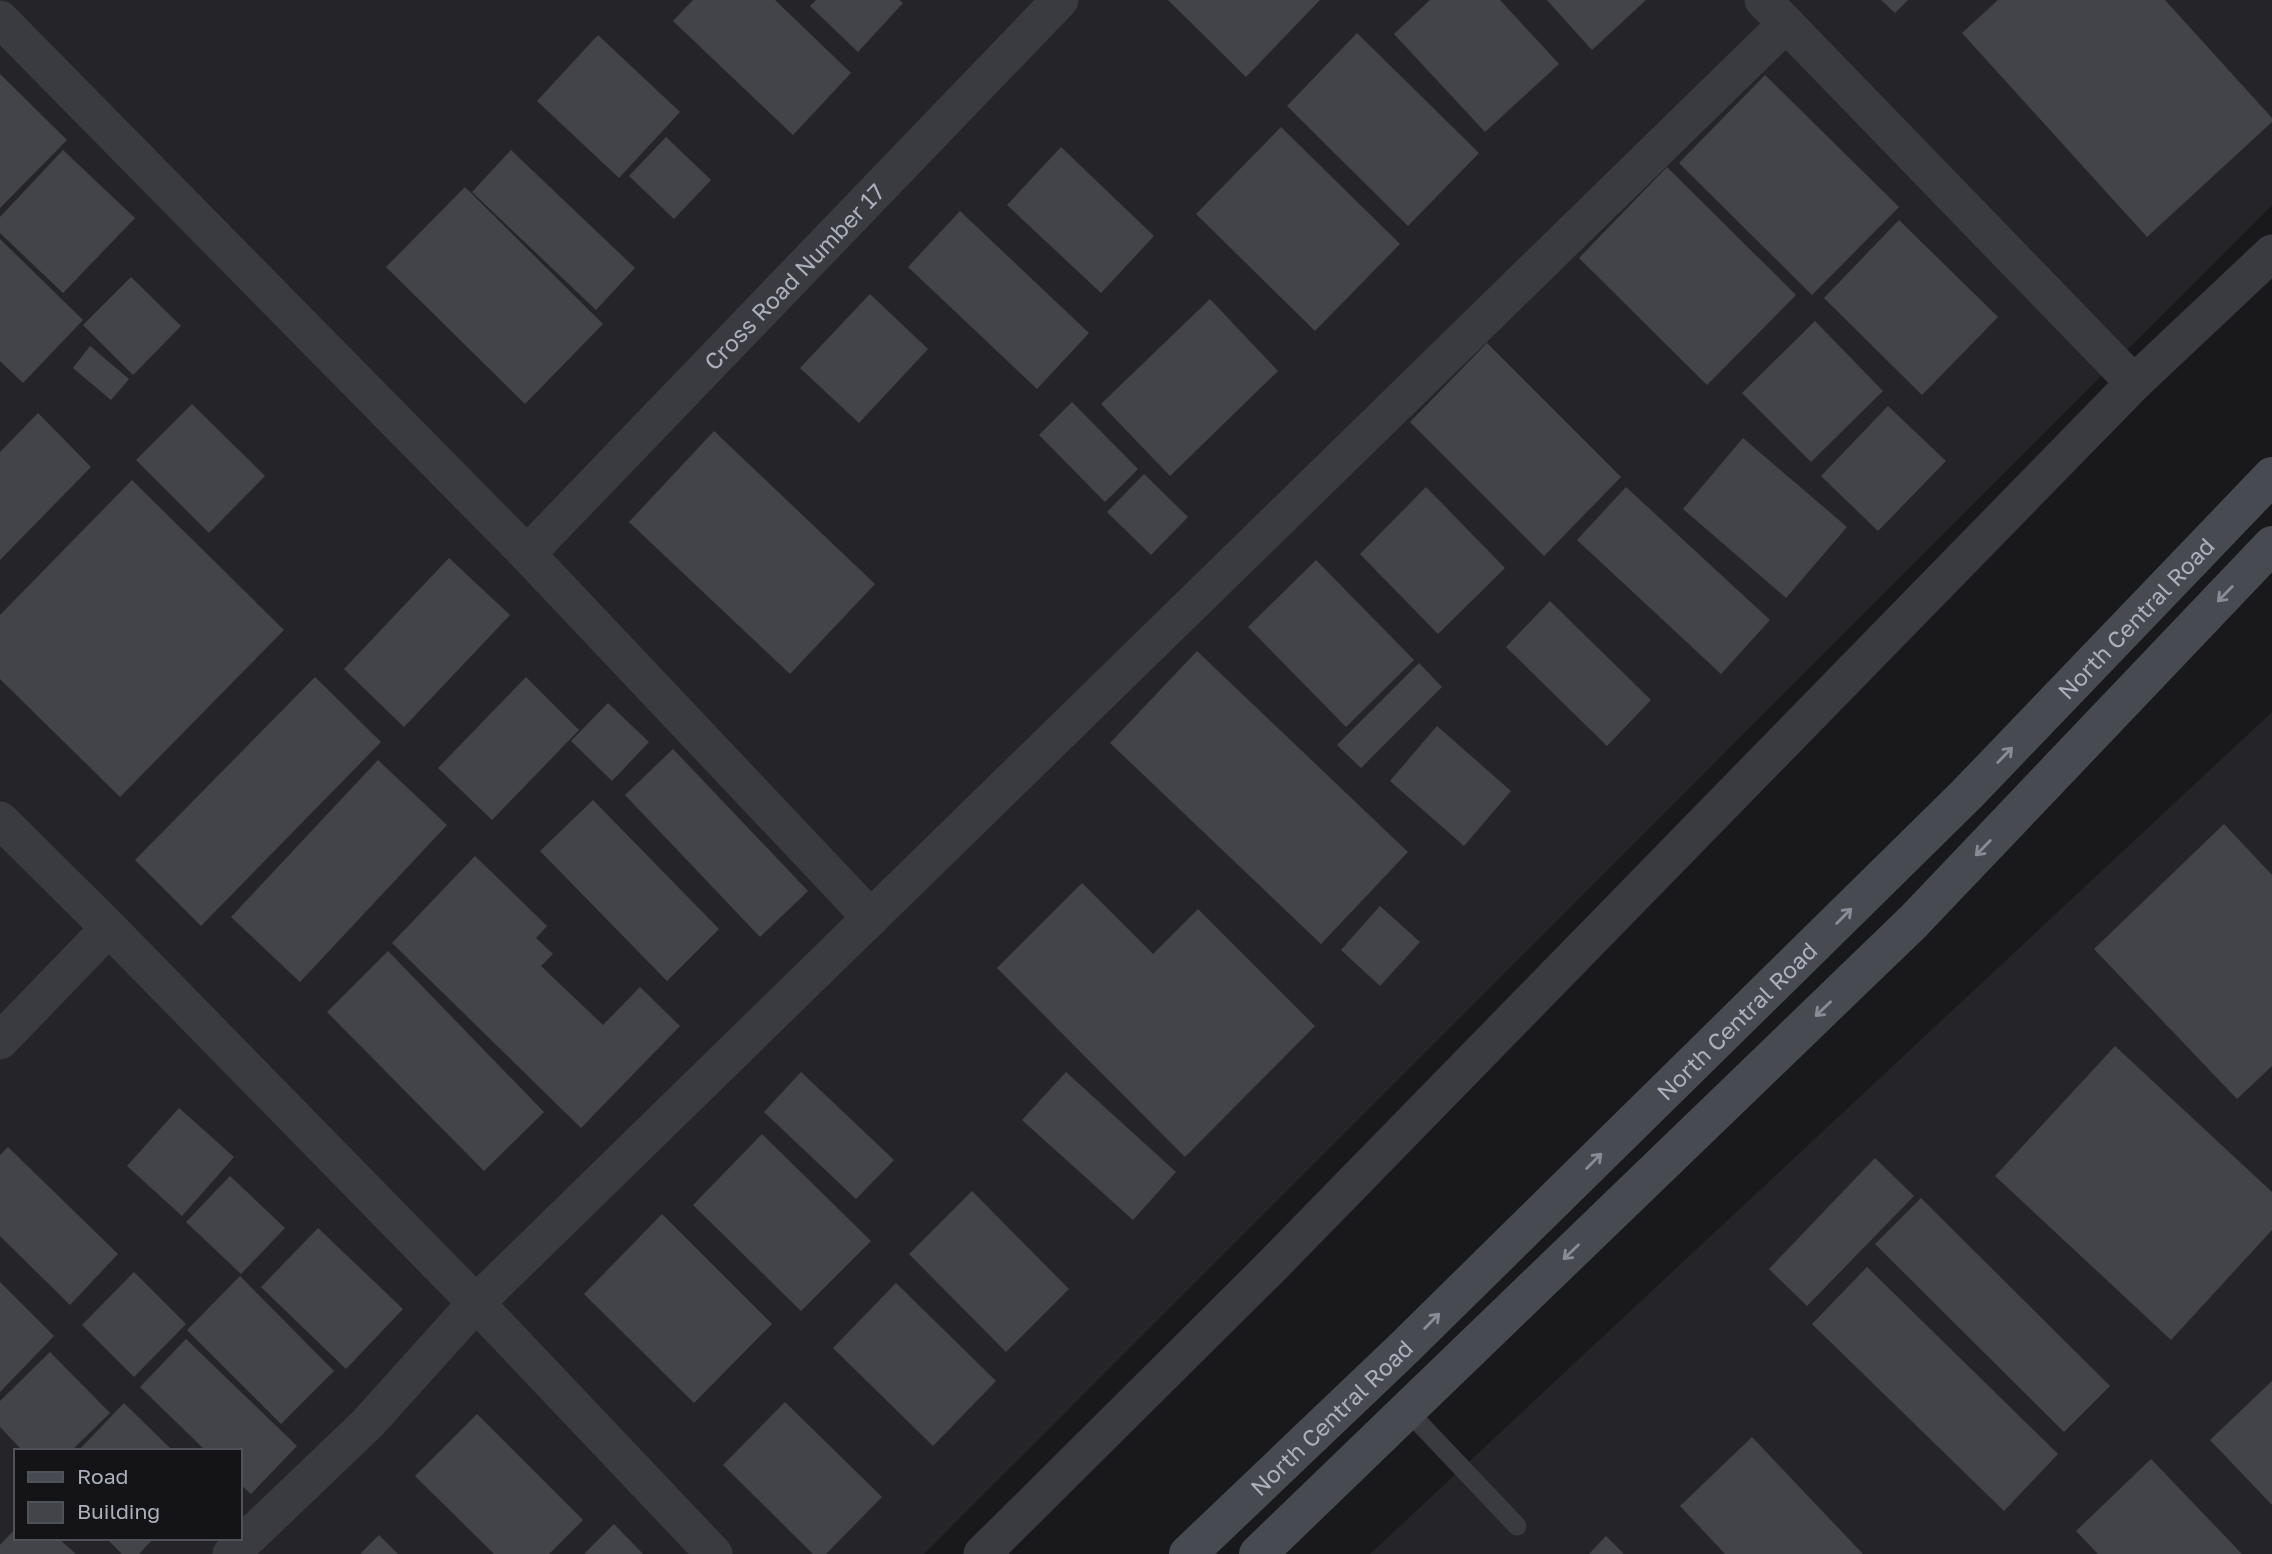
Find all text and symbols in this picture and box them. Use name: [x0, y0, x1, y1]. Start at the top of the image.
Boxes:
street label: Cross Road Number 17: [698, 178, 890, 376]
street label: North Central Road: [2052, 532, 2220, 705]
one-way arrow: [2216, 586, 2233, 603]
one-way arrow: [1996, 747, 2013, 764]
one-way arrow: [1975, 839, 1992, 856]
one-way arrow: [1835, 907, 1852, 924]
street label: North Central Road: [1651, 936, 1822, 1106]
one-way arrow: [1814, 1000, 1831, 1017]
one-way arrow: [1585, 1153, 1602, 1170]
one-way arrow: [1563, 1243, 1580, 1260]
one-way arrow: [1423, 1312, 1440, 1329]
street label: North Central Road: [1244, 1334, 1418, 1501]
legend: [14, 1449, 242, 1540]
text: Road: [77, 1463, 128, 1489]
text: Building: [77, 1498, 160, 1524]

